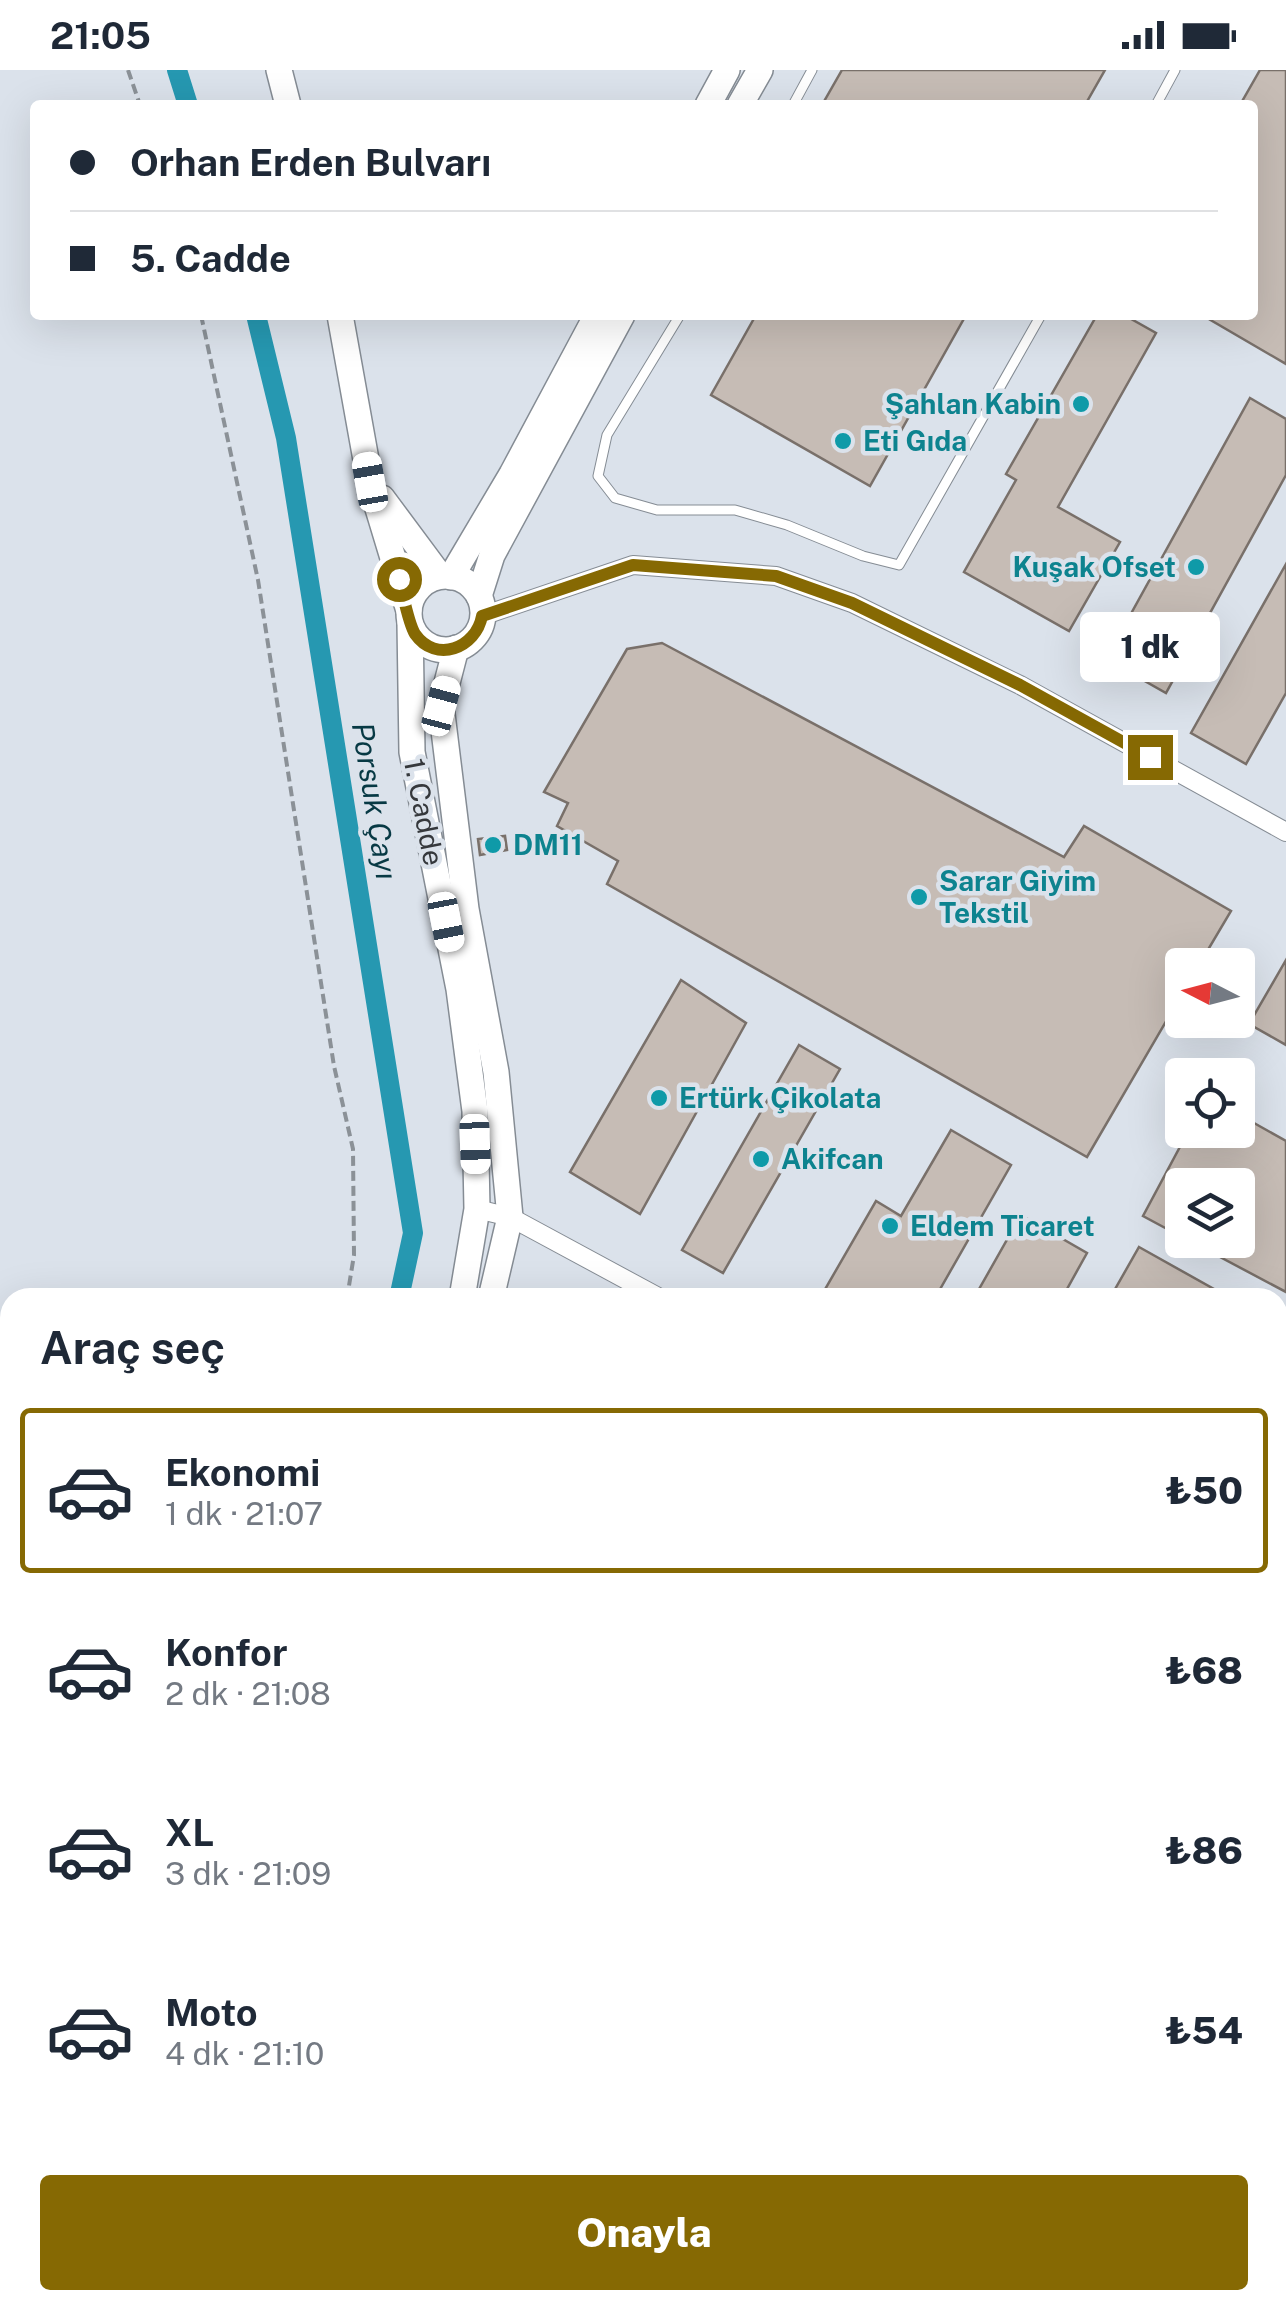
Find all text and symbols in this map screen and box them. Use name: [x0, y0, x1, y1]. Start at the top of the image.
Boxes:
text: 21:05: [50, 13, 151, 58]
text: Orhan Erden Bulvarı: [130, 140, 491, 185]
text: 5. Cadde: [130, 236, 291, 281]
place label: Şahlan Kabin: [885, 387, 1061, 420]
marker: Şahlan Kabin: [1070, 393, 1092, 415]
place label: Eti Gıda: [863, 424, 967, 457]
marker: Eti Gıda: [832, 430, 854, 452]
car: [350, 450, 390, 514]
place label: Kuşak Ofset: [1013, 550, 1176, 583]
marker: Kuşak Ofset: [1185, 556, 1207, 578]
route start: [377, 557, 422, 602]
callout: 1 dk: [1080, 612, 1220, 682]
text: 1 dk: [1120, 628, 1180, 665]
car: [419, 673, 463, 739]
water label: Porsuk Çayı: [345, 720, 405, 882]
route end: [1128, 735, 1173, 780]
street label: 1. Cadde: [398, 756, 451, 868]
place label: DM11: [513, 828, 583, 861]
marker: DM11: [482, 834, 504, 856]
place label: Sarar Giyim Tekstil: [939, 864, 1096, 929]
marker: Sarar Giyim Tekstil: [908, 886, 930, 908]
car: [426, 890, 466, 954]
north arrow: [1165, 948, 1255, 1038]
map controls: [1165, 948, 1255, 1258]
button: locate: [1165, 1058, 1255, 1148]
place label: Ertürk Çikolata: [679, 1081, 881, 1114]
marker: Ertürk Çikolata: [648, 1087, 670, 1109]
car: [459, 1113, 491, 1175]
place label: Akifcan: [781, 1142, 884, 1175]
marker: Akifcan: [750, 1148, 772, 1170]
button: layers: [1165, 1168, 1255, 1258]
place label: Eldem Ticaret: [910, 1209, 1095, 1242]
marker: Eldem Ticaret: [879, 1215, 901, 1237]
text: Araç seç: [40, 1321, 225, 1374]
icon: car: [45, 1446, 135, 1536]
text: Ekonomi: [165, 1450, 320, 1495]
text: ₺50: [1165, 1468, 1243, 1513]
text: 1 dk · 21:07: [165, 1495, 323, 1532]
icon: car: [45, 1626, 135, 1716]
text: Konfor: [165, 1630, 288, 1675]
text: ₺68: [1165, 1648, 1243, 1693]
text: 2 dk · 21:08: [165, 1675, 331, 1712]
icon: car: [45, 1806, 135, 1896]
text: XL: [165, 1810, 214, 1855]
text: ₺86: [1165, 1828, 1243, 1873]
text: 3 dk · 21:09: [165, 1855, 331, 1892]
icon: car: [45, 1986, 135, 2076]
text: Moto: [165, 1990, 258, 2035]
text: ₺54: [1165, 2008, 1243, 2053]
text: 4 dk · 21:10: [165, 2035, 324, 2072]
button: Onayla: [40, 2175, 1248, 2290]

